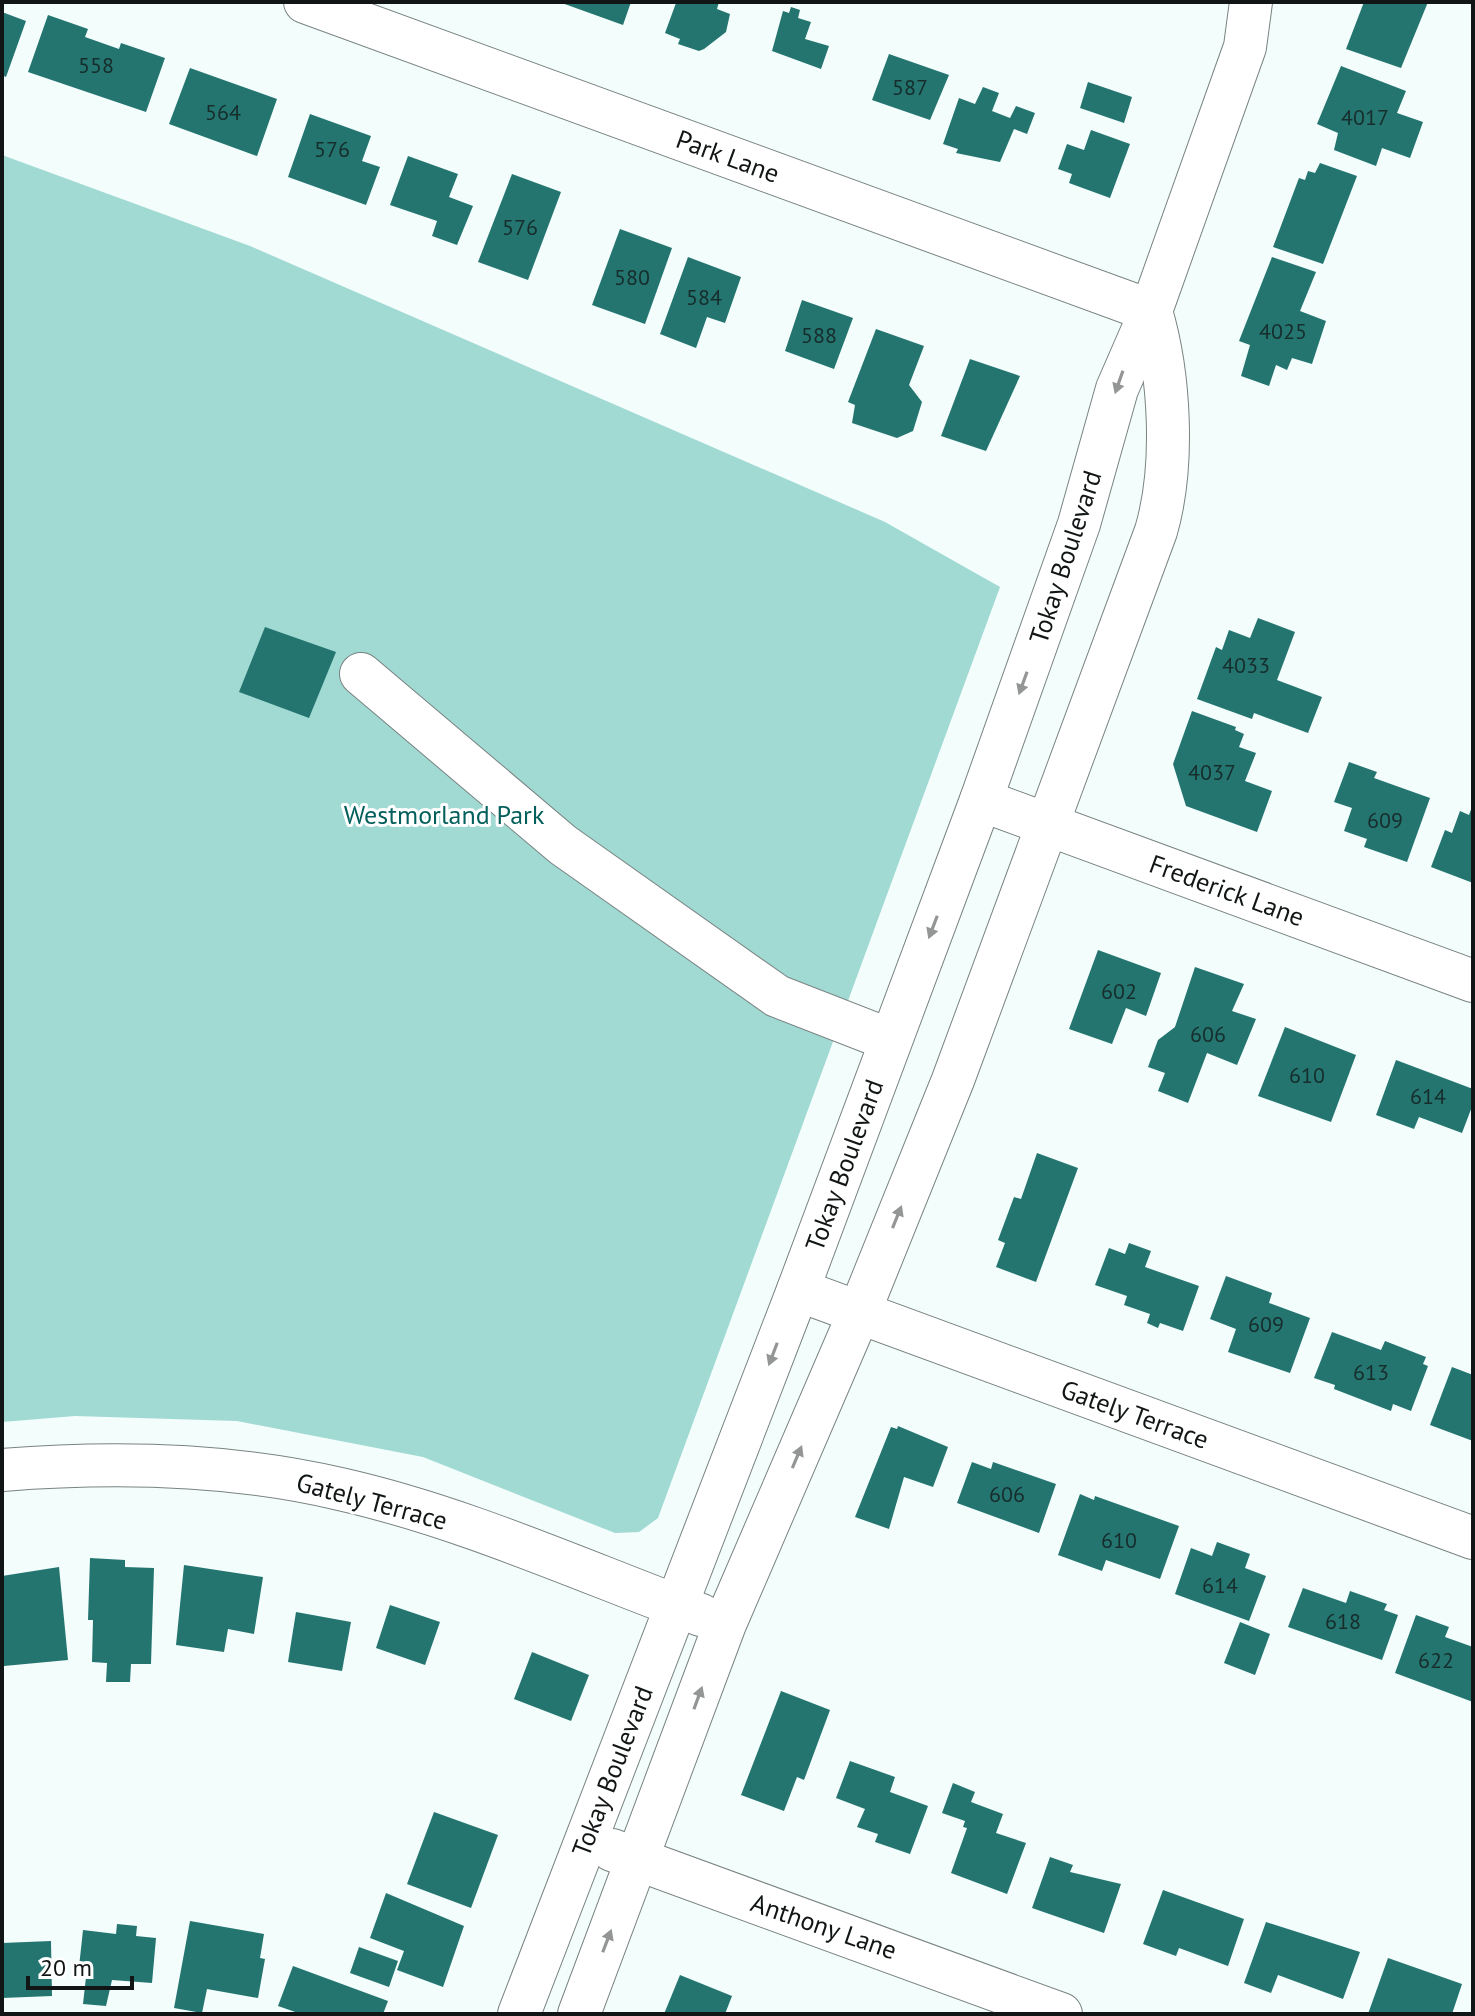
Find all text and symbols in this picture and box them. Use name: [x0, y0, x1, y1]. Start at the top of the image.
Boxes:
house number: 558: [78, 51, 114, 79]
house number: 587: [892, 73, 928, 101]
house number: 564: [205, 98, 241, 126]
house number: 4017: [1341, 103, 1389, 131]
street label: Park Lane: [672, 122, 784, 190]
house number: 576: [314, 135, 350, 163]
house number: 576: [502, 213, 538, 241]
house number: 580: [614, 263, 650, 291]
house number: 584: [686, 283, 722, 311]
house number: 4025: [1259, 317, 1307, 345]
house number: 588: [801, 321, 837, 349]
one-way arrow: [1113, 370, 1125, 394]
street label: Tokay Boulevard: [1021, 466, 1109, 648]
house number: 4033: [1222, 651, 1270, 679]
one-way arrow: [1016, 671, 1029, 695]
house number: 4037: [1188, 758, 1236, 786]
park label: Westmorland Park: [344, 798, 545, 831]
house number: 609: [1367, 806, 1403, 834]
street label: Frederick Lane: [1145, 847, 1309, 933]
one-way arrow: [926, 915, 939, 939]
house number: 602: [1101, 977, 1137, 1005]
house number: 606: [1190, 1020, 1226, 1048]
house number: 610: [1289, 1061, 1325, 1089]
street label: Tokay Boulevard: [798, 1075, 890, 1255]
house number: 614: [1410, 1082, 1446, 1110]
one-way arrow: [891, 1205, 904, 1229]
house number: 609: [1248, 1310, 1284, 1338]
one-way arrow: [766, 1342, 779, 1366]
house number: 613: [1353, 1358, 1389, 1386]
street label: Gately Terrace: [1057, 1372, 1213, 1456]
one-way arrow: [790, 1446, 803, 1469]
street label: Gately Terrace: [293, 1465, 451, 1537]
house number: 606: [989, 1480, 1025, 1508]
house number: 610: [1101, 1526, 1137, 1554]
house number: 614: [1202, 1571, 1238, 1599]
house number: 618: [1325, 1607, 1361, 1635]
house number: 622: [1418, 1646, 1454, 1674]
street label: Tokay Boulevard: [564, 1681, 660, 1861]
one-way arrow: [692, 1686, 705, 1710]
street label: Anthony Lane: [747, 1886, 901, 1966]
one-way arrow: [601, 1929, 614, 1953]
scale bar: [28, 1940, 132, 1990]
text: 20 m: [40, 1952, 92, 1983]

